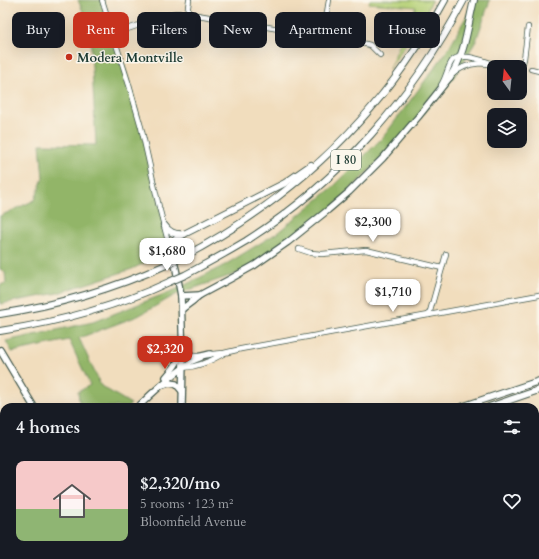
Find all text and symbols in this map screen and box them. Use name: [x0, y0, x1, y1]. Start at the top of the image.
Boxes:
chip: Buy: [12, 12, 65, 48]
chip: Rent: [73, 12, 129, 48]
chip: Filters: [137, 12, 201, 48]
chip: New: [209, 12, 267, 48]
chip: Apartment: [275, 12, 366, 48]
chip: House: [374, 12, 440, 48]
place label: Modera Montville: [77, 49, 183, 67]
marker: Modera Montville: [64, 52, 74, 62]
north arrow: [487, 60, 527, 100]
map controls: [487, 60, 527, 148]
button: layers: [487, 108, 527, 148]
road number: I 80: [331, 150, 361, 170]
pin: $2,300: [340, 209, 406, 243]
text: $2,300: [354, 213, 392, 231]
pin: $1,680: [134, 238, 200, 272]
text: $1,680: [148, 242, 186, 260]
pin: $1,710: [360, 279, 426, 313]
text: $1,710: [374, 283, 412, 301]
pin: $2,320: [132, 336, 198, 370]
text: $2,320: [146, 340, 184, 358]
text: 4 homes: [16, 416, 80, 439]
icon: filters: [501, 416, 523, 438]
text: $2,320/mo: [140, 472, 220, 495]
icon: home: [48, 477, 96, 525]
icon: heart: [501, 490, 523, 512]
text: 5 rooms · 123 m²: [140, 495, 233, 513]
text: Bloomfield Avenue: [140, 513, 246, 531]

